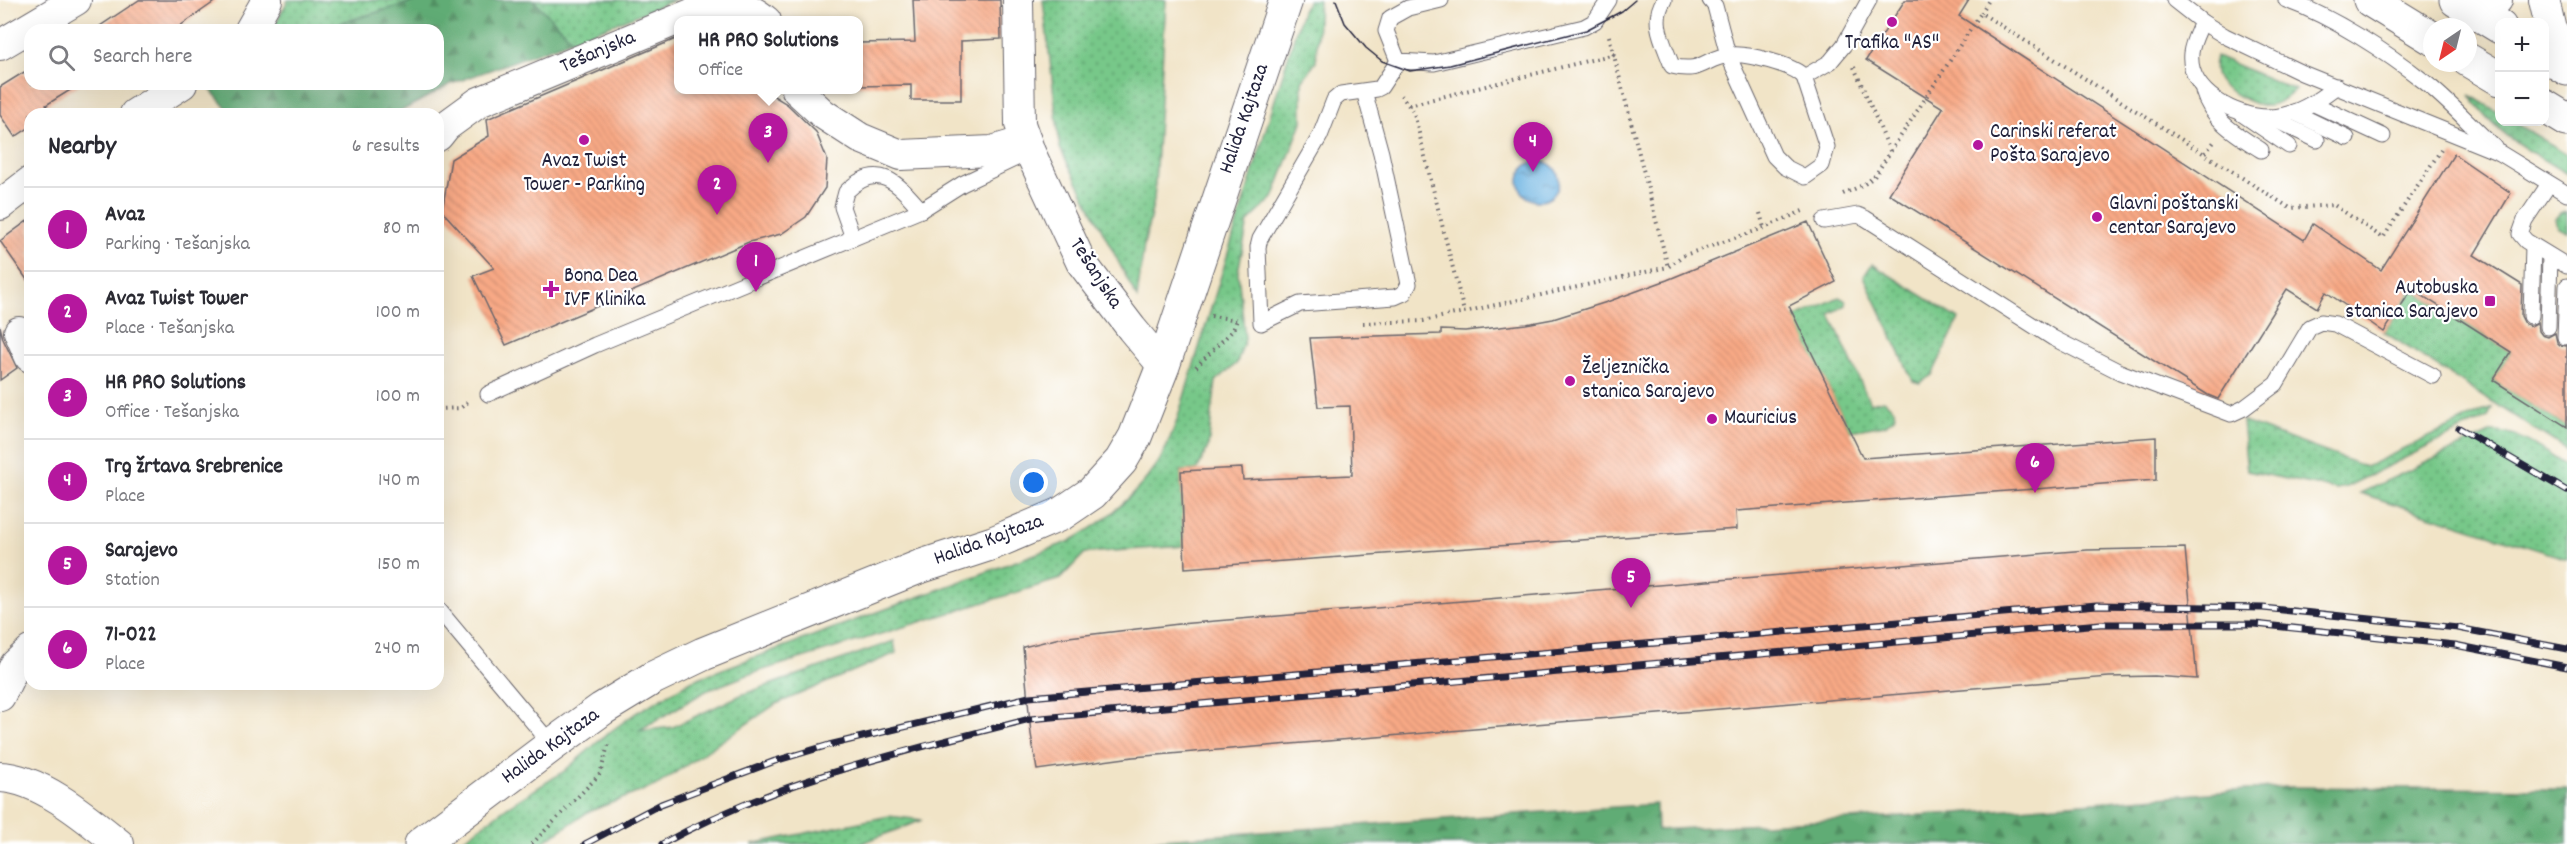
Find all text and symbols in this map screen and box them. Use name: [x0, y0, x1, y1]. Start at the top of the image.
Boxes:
marker: Trafika "AS": [1885, 15, 1899, 29]
popup: [674, 16, 863, 94]
north arrow: [2423, 18, 2477, 72]
map controls: [2495, 18, 2549, 126]
button: +: [2495, 18, 2549, 72]
street label: Tešanjska: [556, 23, 641, 82]
search box: [24, 24, 444, 90]
text: HR PRO Solutions: [698, 26, 839, 57]
place label: Trafika "AS": [1845, 29, 1939, 59]
icon: search: [45, 41, 78, 74]
text: Search here: [93, 42, 192, 73]
text: Office: [698, 57, 743, 85]
street label: Halida Kajtaza: [1212, 59, 1278, 178]
button: −: [2495, 72, 2549, 126]
pin: 3: [748, 114, 788, 163]
place label: Carinski referat Pošta Sarajevo: [1990, 118, 2117, 172]
pin: 4: [1514, 122, 1552, 172]
text: Nearby: [48, 129, 116, 166]
text: 6 results: [352, 133, 420, 161]
marker: Avaz Twist Tower - Parking: [577, 133, 591, 147]
marker: Carinski referat Pošta Sarajevo: [1971, 138, 1985, 152]
place label: Avaz Twist Tower - Parking: [523, 147, 645, 201]
pin: 2: [698, 166, 736, 215]
place label: Glavni poštanski centar Sarajevo: [2109, 190, 2238, 244]
text: Avaz: [105, 200, 145, 231]
marker: Glavni poštanski centar Sarajevo: [2090, 210, 2104, 224]
text: 1: [65, 215, 70, 243]
text: 80 m: [383, 215, 420, 243]
text: Parking · Tešanjska: [105, 231, 250, 259]
street label: Tešanjska: [1061, 233, 1130, 316]
pin: 1: [736, 242, 776, 292]
place label: Bona Dea IVF Klinika: [564, 262, 646, 316]
place label: Autobuska stanica Sarajevo: [2345, 274, 2479, 328]
marker: Bona Dea IVF Klinika: [542, 280, 560, 298]
text: Avaz Twist Tower: [105, 284, 248, 315]
marker: Autobuska stanica Sarajevo: [2483, 294, 2497, 308]
text: 2: [63, 299, 72, 327]
text: 100 m: [376, 299, 420, 327]
text: Place · Tešanjska: [105, 315, 234, 343]
place label: Željeznička stanica Sarajevo: [1582, 354, 1715, 408]
text: HR PRO Solutions: [105, 368, 246, 399]
marker: Željeznička stanica Sarajevo: [1563, 374, 1577, 388]
text: 3: [63, 383, 72, 411]
text: 100 m: [376, 383, 420, 411]
text: Office · Tešanjska: [105, 399, 239, 427]
place label: Mauricius: [1724, 404, 1797, 434]
marker: Mauricius: [1705, 412, 1719, 426]
pin: 6: [2016, 444, 2054, 493]
text: Trg žrtava Srebrenice: [105, 452, 283, 483]
text: 4: [63, 467, 72, 495]
text: 140 m: [378, 467, 420, 495]
your location: [1019, 468, 1048, 497]
text: Place: [105, 483, 145, 511]
street label: Halida Kajtaza: [930, 507, 1049, 575]
text: Sarajevo: [105, 536, 178, 567]
text: 5: [63, 551, 72, 579]
text: 150 m: [377, 551, 420, 579]
pin: 5: [1612, 558, 1650, 608]
text: Station: [105, 567, 160, 595]
text: 71-022: [105, 620, 157, 651]
text: 6: [63, 635, 72, 663]
text: 240 m: [374, 635, 420, 663]
text: Place: [105, 651, 145, 679]
street label: Halida Kajtaza: [496, 701, 607, 793]

